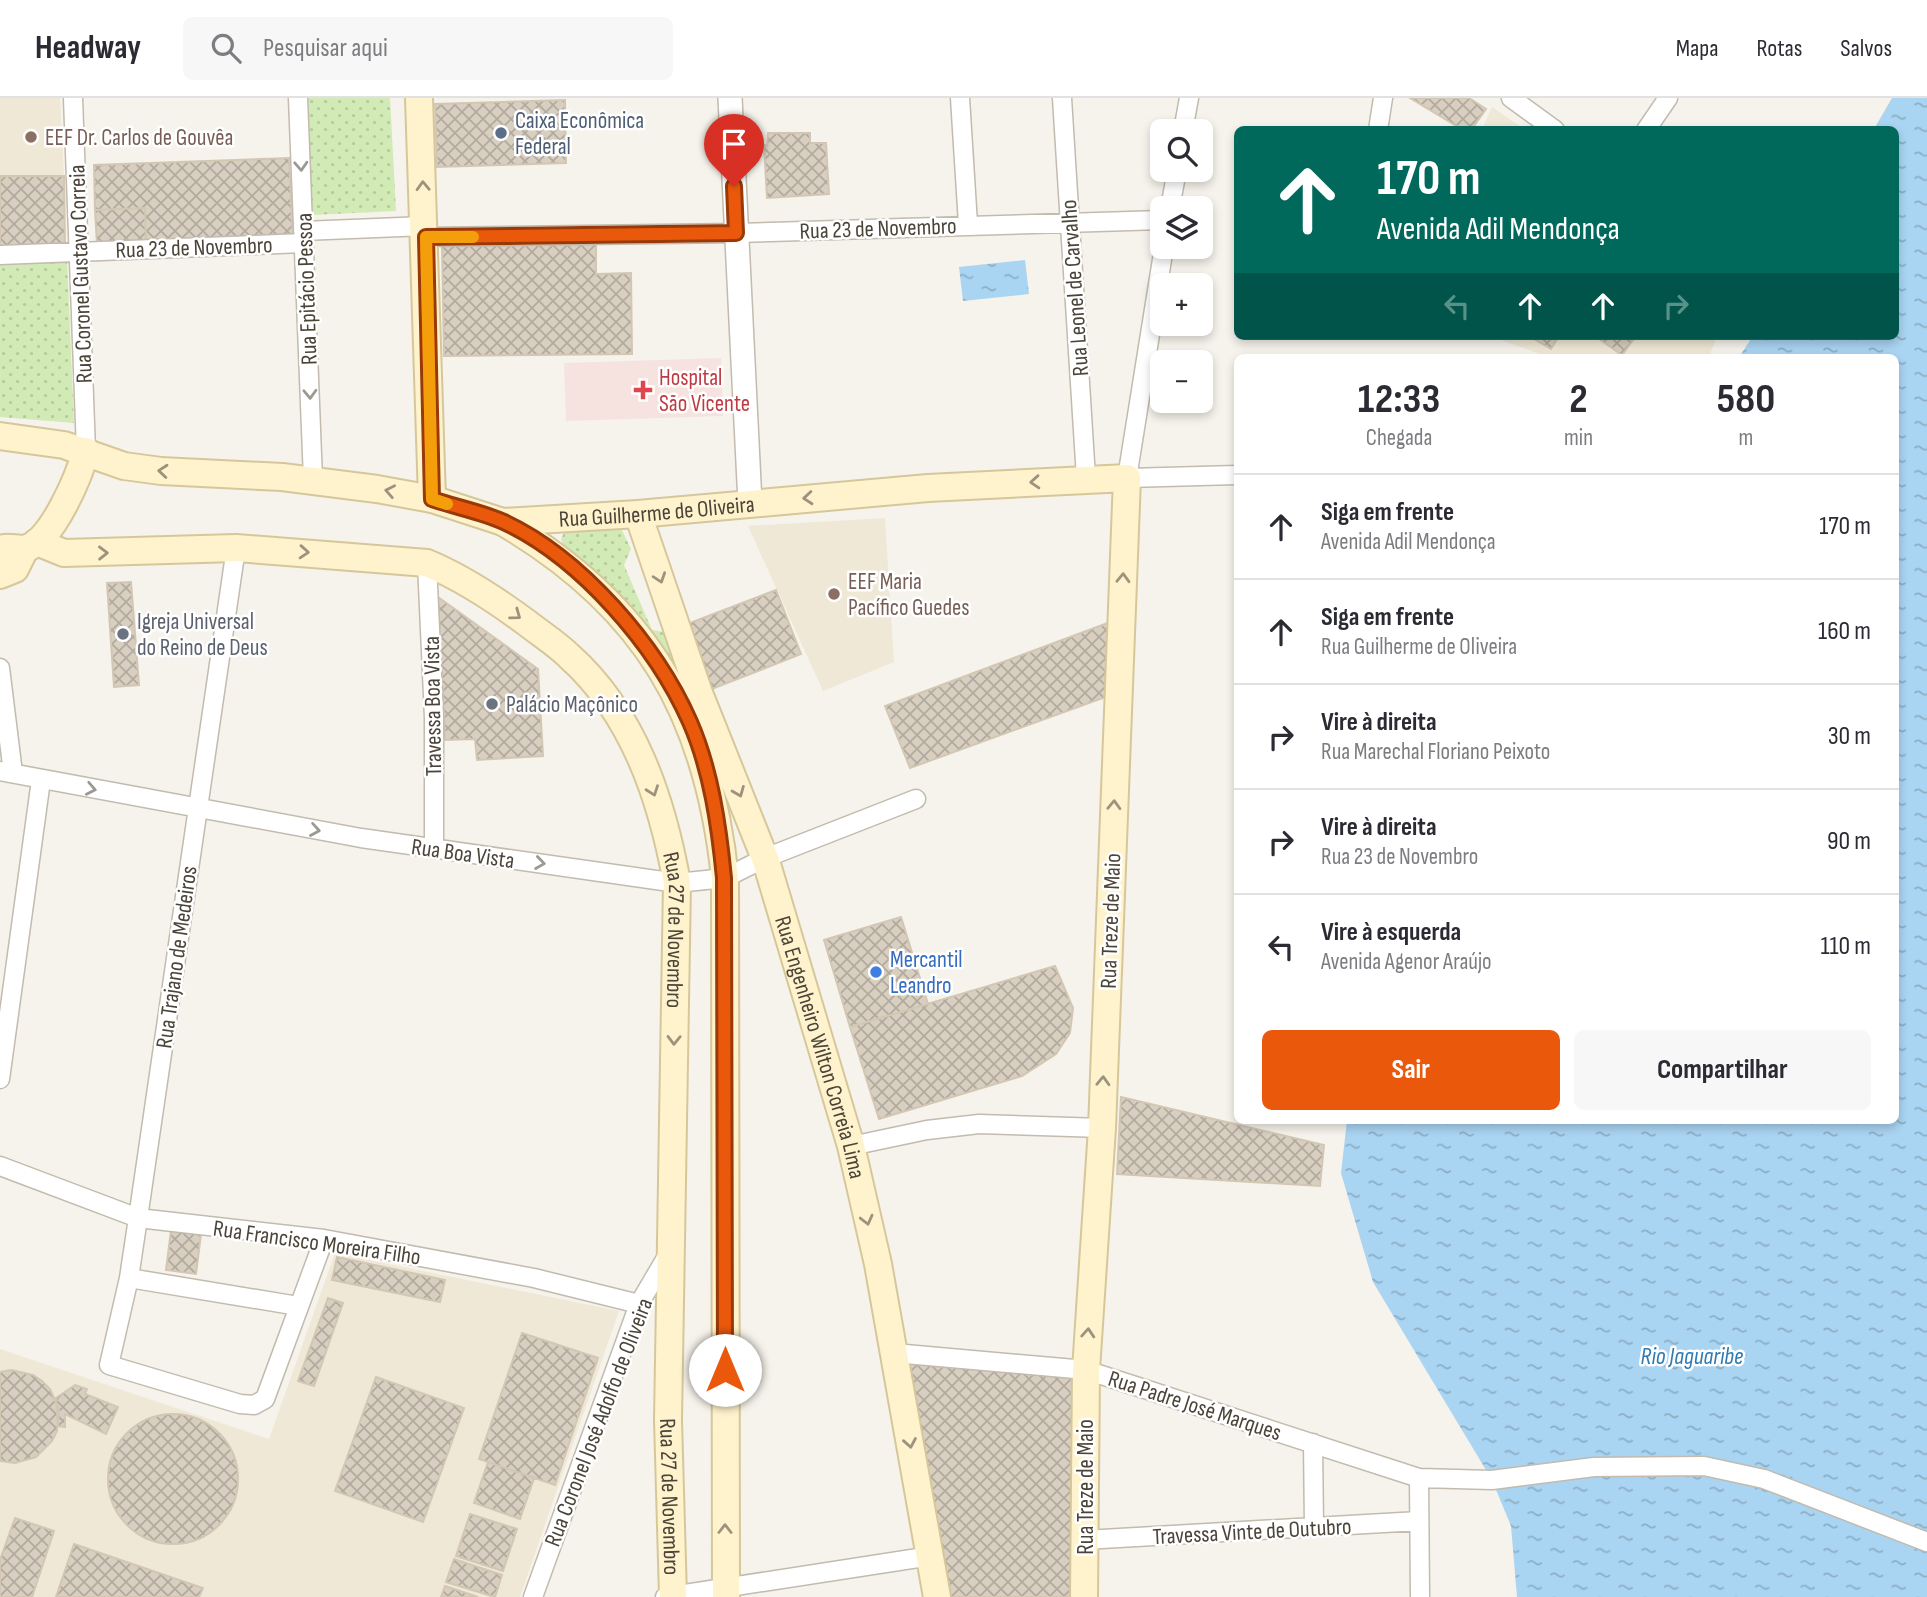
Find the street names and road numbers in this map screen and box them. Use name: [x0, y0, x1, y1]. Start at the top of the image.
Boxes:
street label: Rua Coronel Gustavo Correia: [63, 164, 99, 384]
street label: Rua Leonel de Carvalho: [1055, 199, 1095, 377]
street label: Rua Epitácio Pessoa: [290, 212, 324, 365]
street label: Rua 23 de Novembro: [799, 212, 957, 246]
street label: Rua 23 de Novembro: [115, 231, 273, 265]
street label: Rua Guilherme de Oliveira: [558, 491, 756, 534]
street label: Travessa Boa Vista: [418, 636, 448, 776]
street label: Rua Boa Vista: [410, 833, 516, 875]
street label: Rua 27 de Novembro: [656, 849, 690, 1008]
street label: Rua Treze de Maio: [1095, 853, 1127, 989]
street label: Rua Trajano de Medeiros: [150, 864, 204, 1050]
street label: Rua Engenheiro Wilton Correia Lima: [768, 913, 871, 1181]
street label: Rua Francisco Moreira Filho: [211, 1215, 422, 1271]
street label: Rua Coronel José Adolfo de Oliveira: [539, 1294, 659, 1551]
street label: Rua Padre José Marques: [1104, 1365, 1285, 1447]
street label: Rua 27 de Novembro: [653, 1418, 685, 1575]
street label: Rua Treze de Maio: [1072, 1419, 1100, 1555]
street label: Travessa Vinte de Outubro: [1152, 1513, 1352, 1551]

